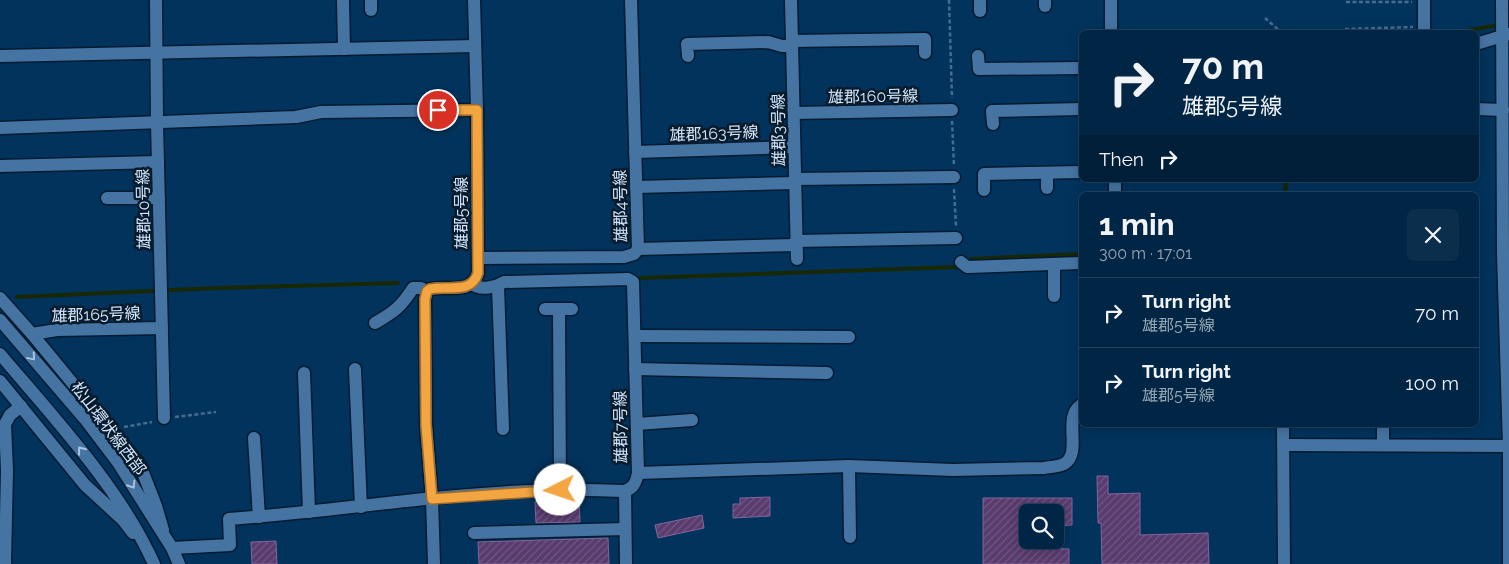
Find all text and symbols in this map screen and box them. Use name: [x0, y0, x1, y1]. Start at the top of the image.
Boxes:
text: 70 m: [1182, 46, 1264, 87]
icon: right: [1099, 50, 1164, 115]
street label: 雄郡160号線: [828, 86, 918, 107]
pin: [417, 89, 459, 131]
text: 雄郡5号線: [1182, 93, 1282, 119]
street label: 雄郡3号線: [768, 94, 789, 166]
icon: arrive: [424, 96, 452, 124]
street label: 雄郡163号線: [669, 122, 759, 145]
icon: right: [1154, 145, 1182, 173]
text: Then: [1099, 148, 1144, 170]
street label: 雄郡10号線: [133, 169, 154, 249]
street label: 雄郡4号線: [610, 169, 631, 243]
street label: 雄郡5号線: [452, 177, 471, 249]
text: 1 min: [1099, 207, 1175, 242]
button: close: [1407, 209, 1459, 261]
text: 300 m · 17:01: [1099, 244, 1192, 263]
text: Turn right: [1142, 290, 1231, 312]
icon: right: [1099, 299, 1127, 327]
text: 70 m: [1415, 302, 1459, 324]
street label: 雄郡165号線: [51, 303, 141, 326]
text: 雄郡5号線: [1142, 316, 1215, 335]
one-way arrow: [26, 351, 34, 360]
text: Turn right: [1142, 360, 1231, 382]
icon: right: [1099, 369, 1127, 397]
text: 100 m: [1405, 372, 1459, 394]
street label: 松山環状線西部: [67, 378, 150, 479]
text: 雄郡5号線: [1142, 386, 1215, 405]
street label: 雄郡7号線: [610, 391, 631, 463]
one-way arrow: [78, 447, 86, 456]
position arrow: [533, 463, 585, 515]
one-way arrow: [125, 479, 135, 488]
map controls: [1019, 504, 1064, 549]
button: search: [1019, 504, 1064, 549]

